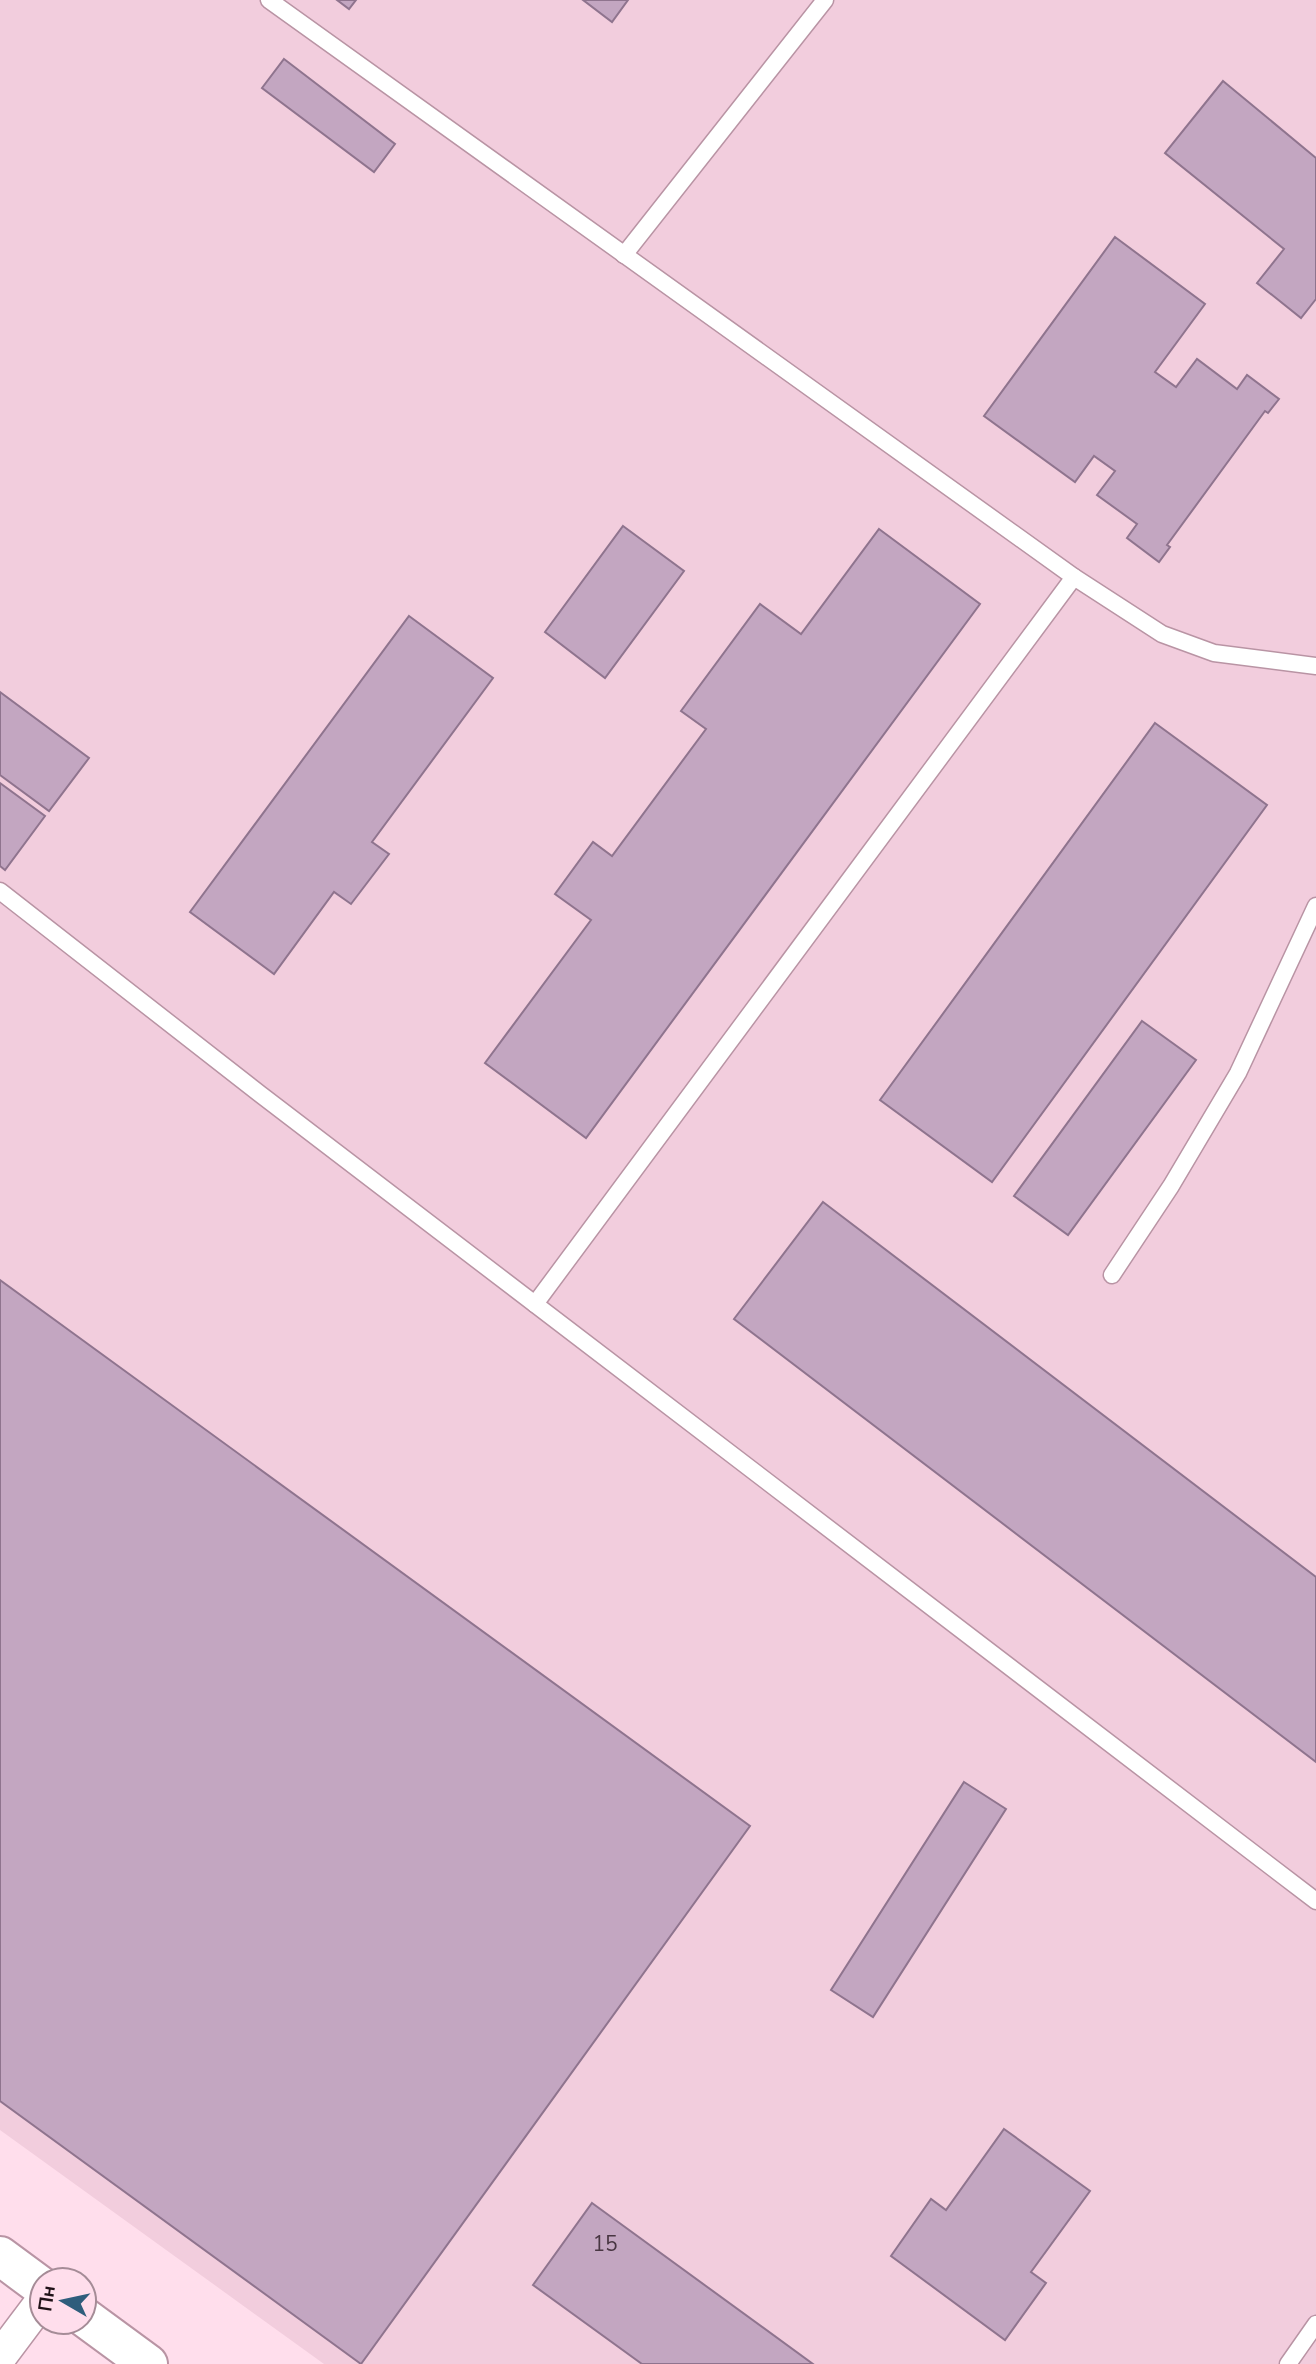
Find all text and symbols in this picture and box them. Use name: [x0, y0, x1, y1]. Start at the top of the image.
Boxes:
house number: 15: [592, 2230, 618, 2258]
north arrow: [28, 2266, 98, 2336]
text: Пн: [32, 2284, 62, 2313]

